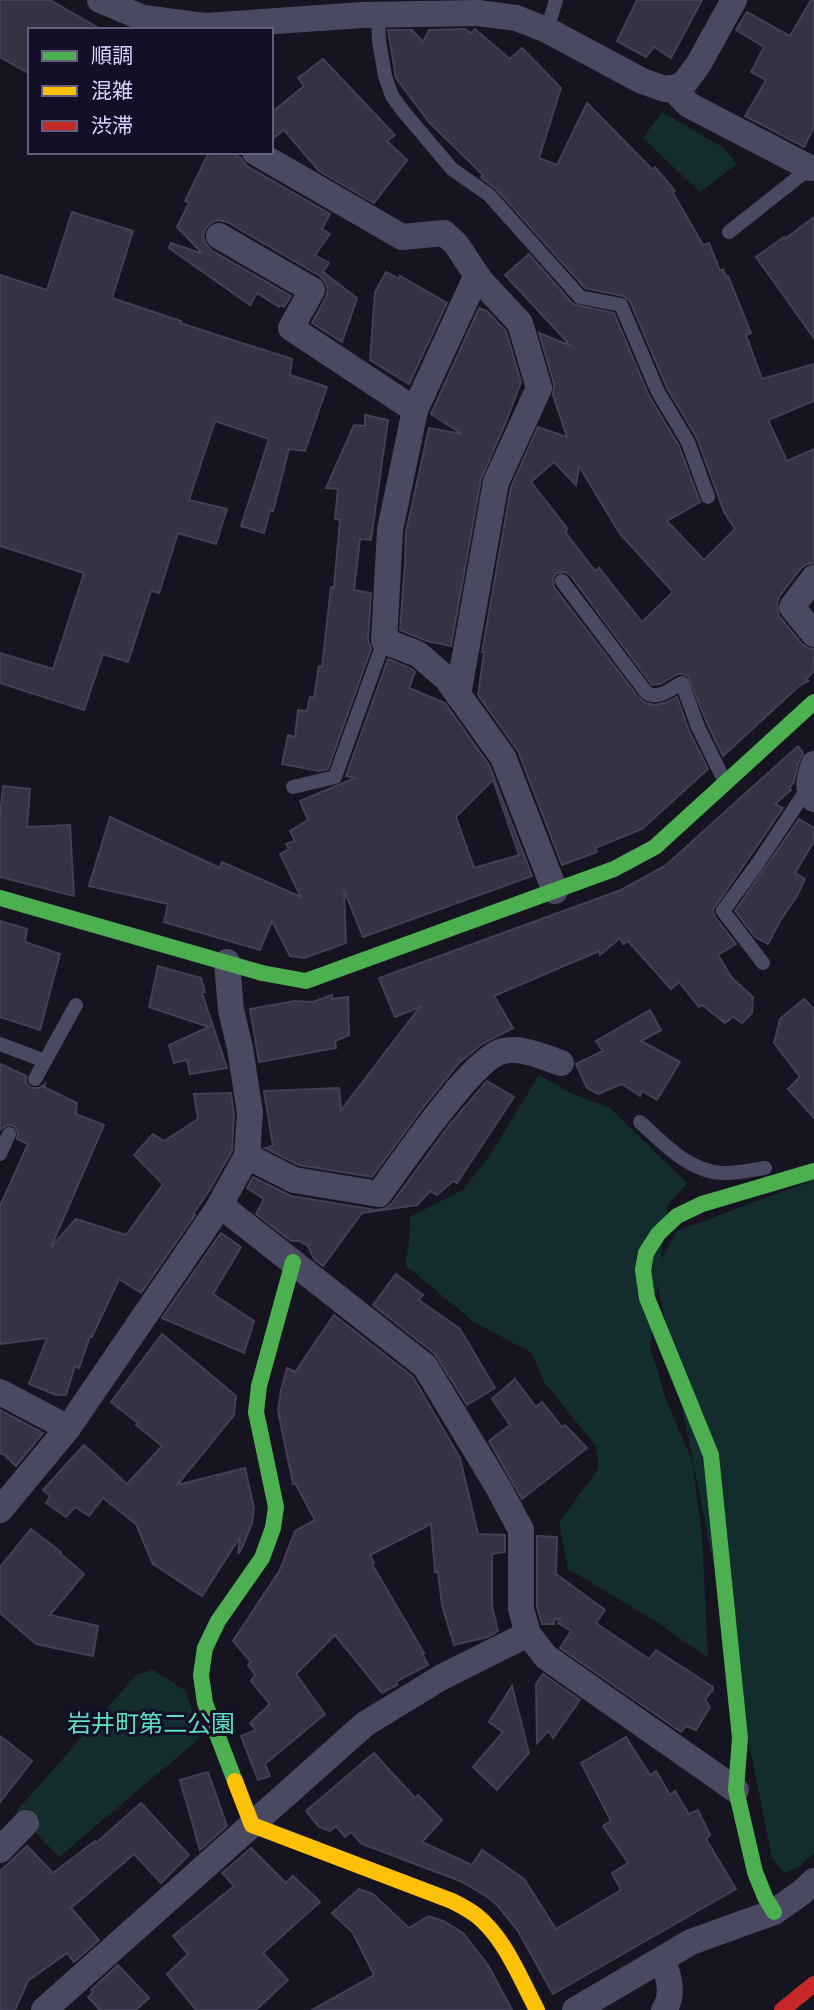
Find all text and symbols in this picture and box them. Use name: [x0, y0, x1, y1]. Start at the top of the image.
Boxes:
legend: [28, 28, 273, 154]
text: 順調: [91, 43, 133, 68]
text: 混雑: [91, 78, 133, 103]
text: 渋滞: [91, 113, 133, 138]
park label: 岩井町第二公園: [67, 1709, 235, 1737]

